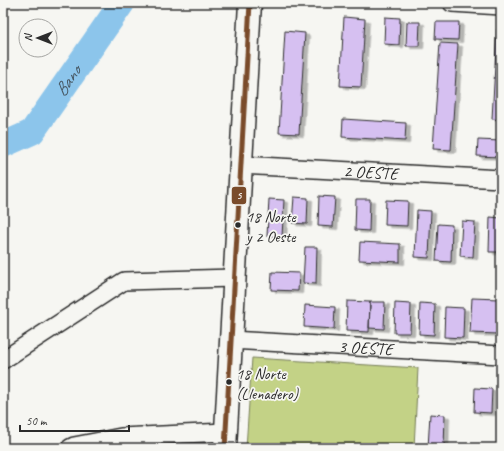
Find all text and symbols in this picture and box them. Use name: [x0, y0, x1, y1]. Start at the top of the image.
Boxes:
north arrow: [18, 18, 58, 58]
text: N: [21, 32, 35, 41]
water label: Bano: [50, 59, 88, 100]
street label: 2 OESTE: [343, 161, 401, 185]
line badge: 5: [231, 186, 247, 205]
text: 5: [237, 188, 243, 202]
place label: 18 Norte y 2 Oeste: [245, 207, 298, 247]
marker: 18 Norte y 2 Oeste: [233, 220, 243, 230]
street label: 3 OESTE: [338, 336, 396, 360]
place label: 18 Norte (Llenadero): [236, 364, 299, 404]
marker: 18 Norte (Llenadero): [224, 377, 234, 387]
scale bar: [20, 407, 129, 433]
text: 50 m: [26, 413, 48, 429]

